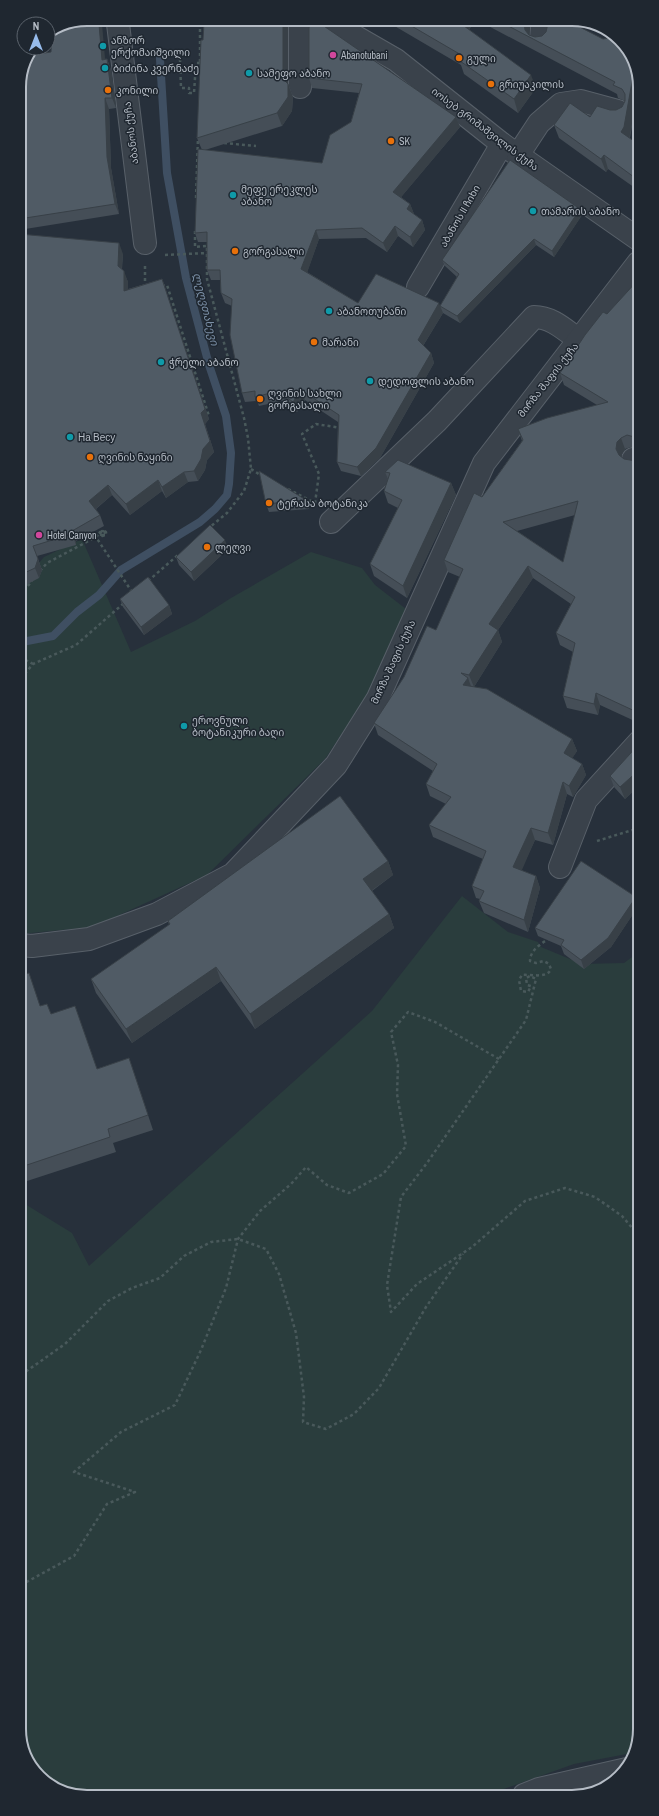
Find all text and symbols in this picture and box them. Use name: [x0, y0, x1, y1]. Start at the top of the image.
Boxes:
north arrow: [16, 16, 56, 56]
text: N: [33, 19, 39, 33]
place label: ანზორ ერქომაიშვილი: [111, 34, 190, 59]
marker: ანზორ ერქომაიშვილი: [98, 41, 108, 51]
place label: Abanotubani: [340, 49, 388, 62]
marker: Abanotubani: [328, 50, 338, 60]
place label: გული: [467, 52, 496, 65]
marker: გული: [454, 53, 464, 63]
place label: ბიძინა კვერნაძე: [113, 62, 199, 75]
marker: ბიძინა კვერნაძე: [100, 63, 110, 73]
place label: სამეფო აბანო: [257, 67, 330, 80]
marker: სამეფო აბანო: [244, 68, 254, 78]
place label: გრიუაკილის: [499, 78, 564, 91]
marker: გრიუაკილის: [486, 79, 496, 89]
place label: კონილი: [116, 84, 158, 97]
marker: კონილი: [103, 85, 113, 95]
street label: იოსებ გრიშაშვილის ქუჩა: [429, 85, 541, 173]
street label: აბანოს ქუჩა: [121, 101, 141, 165]
place label: SK: [399, 135, 410, 148]
marker: SK: [386, 136, 396, 146]
street label: აბანოს II ჩიხი: [437, 182, 483, 249]
place label: მეფე ერეკლეს აბანო: [241, 183, 317, 208]
marker: მეფე ერეკლეს აბანო: [228, 190, 238, 200]
place label: თამარის აბანო: [541, 205, 620, 218]
marker: თამარის აბანო: [528, 206, 538, 216]
place label: გორგასალი: [243, 245, 304, 258]
marker: გორგასალი: [230, 246, 240, 256]
water label: ლეღვთახევი: [190, 271, 222, 348]
place label: აბანოთუბანი: [337, 305, 406, 318]
marker: აბანოთუბანი: [324, 306, 334, 316]
place label: მარანი: [322, 336, 359, 349]
marker: მარანი: [309, 337, 319, 347]
street label: მირზა შაფის ქუჩა: [515, 340, 581, 420]
place label: ჭრელი აბანო: [169, 356, 239, 369]
marker: ჭრელი აბანო: [156, 357, 166, 367]
place label: დედოფლის აბანო: [378, 375, 474, 388]
marker: დედოფლის აბანო: [365, 376, 375, 386]
place label: ღვინის სახლი გორგასალი: [268, 387, 342, 412]
marker: ღვინის სახლი გორგასალი: [255, 394, 265, 404]
place label: На Весу: [78, 431, 115, 444]
marker: На Весу: [65, 432, 75, 442]
place label: ღვინის ნაყინი: [98, 451, 173, 464]
marker: ღვინის ნაყინი: [85, 452, 95, 462]
place label: ტერასა ბოტანიკა: [277, 497, 368, 510]
marker: ტერასა ბოტანიკა: [264, 498, 274, 508]
place label: Hotel Canyon: [47, 529, 97, 542]
marker: Hotel Canyon: [34, 530, 44, 540]
place label: ლეღვი: [215, 541, 251, 554]
marker: ლეღვი: [202, 542, 212, 552]
street label: მირზა შაფის ქუჩა: [368, 618, 418, 706]
place label: ეროვნული ბოტანიკური ბაღი: [192, 714, 284, 739]
marker: ეროვნული ბოტანიკური ბაღი: [179, 721, 189, 731]

